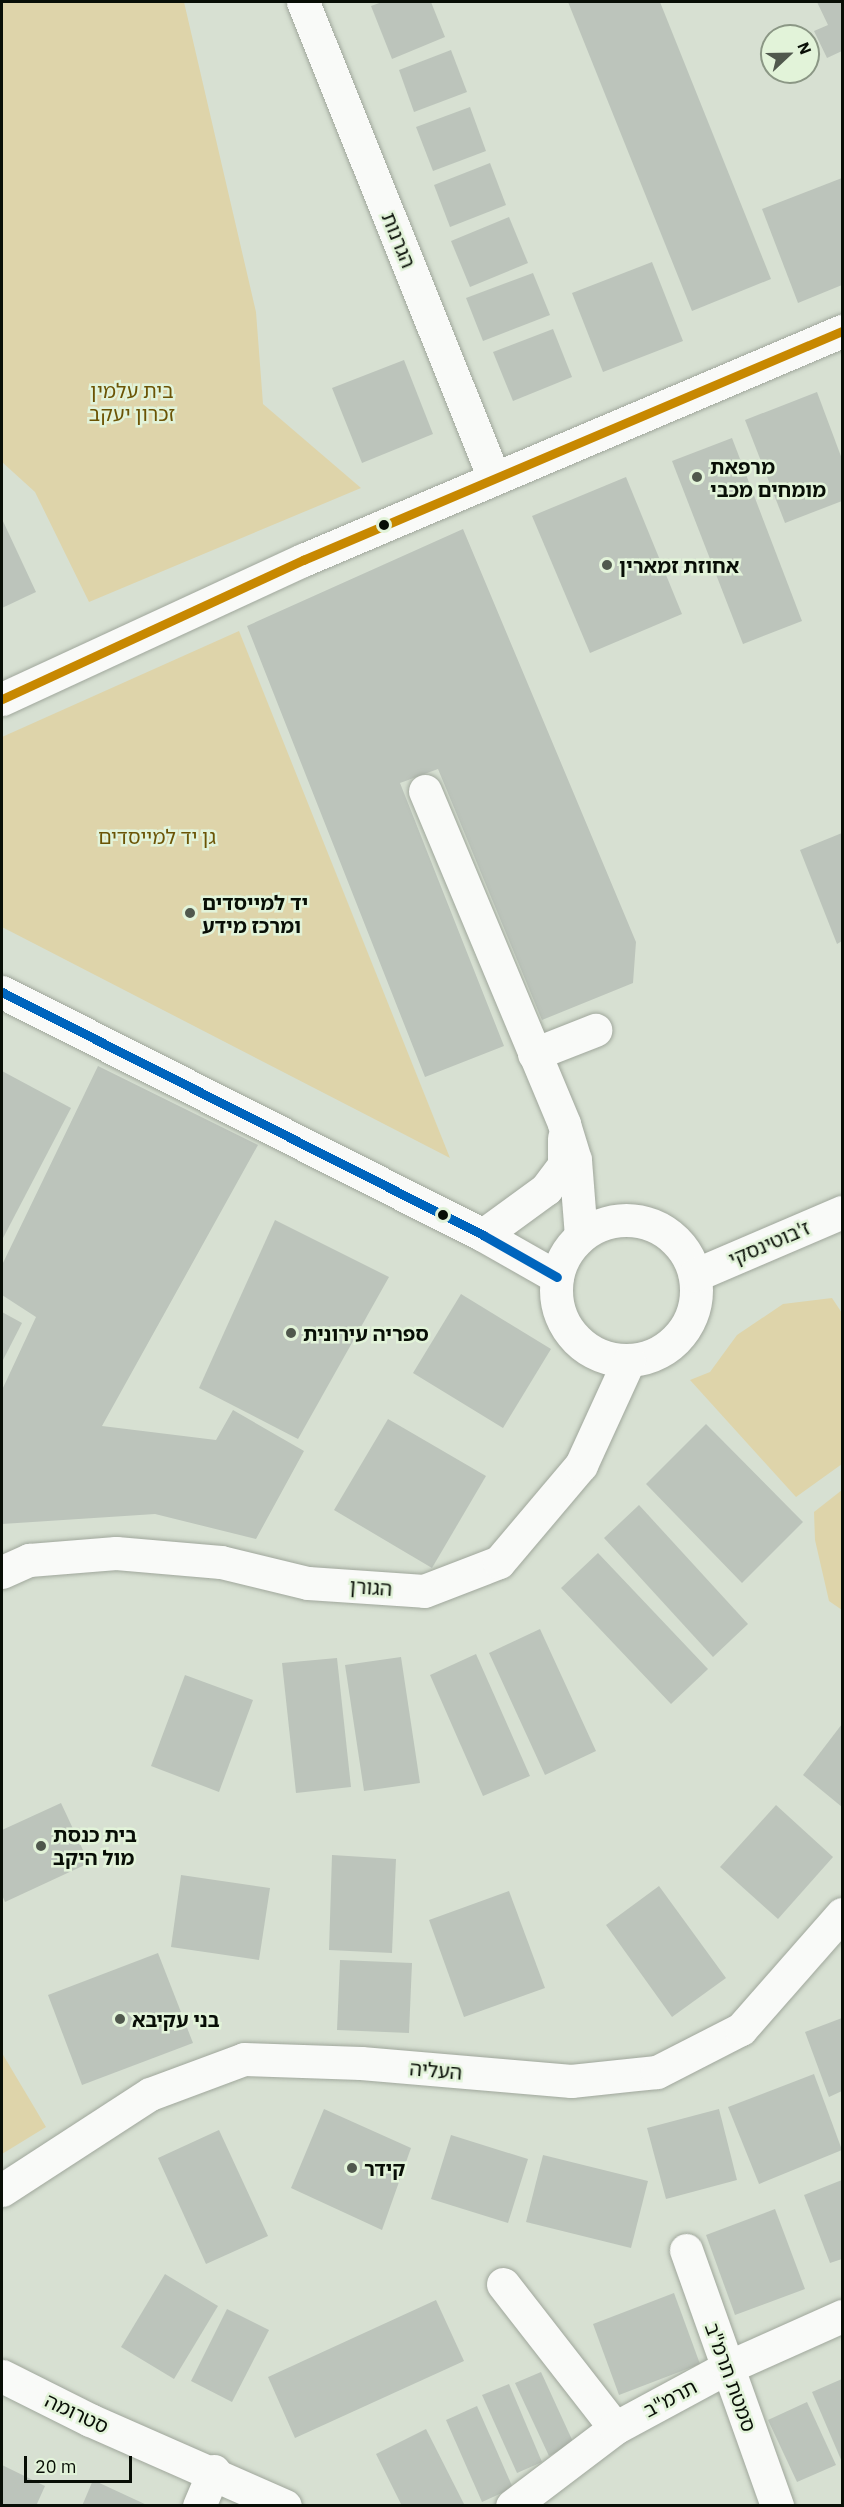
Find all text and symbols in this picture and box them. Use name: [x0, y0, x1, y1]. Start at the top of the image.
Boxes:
north arrow: [760, 24, 820, 84]
text: N: [793, 39, 816, 57]
street label: הגרנות: [377, 209, 421, 271]
park label: בית עלמין זכרון יעקב: [89, 379, 175, 426]
place label: מרפאת מומחים מכבי: [710, 454, 826, 501]
marker: מרפאת מומחים מכבי: [688, 468, 706, 486]
unlabelled marker: [378, 519, 390, 531]
place label: אחוזת זמארין: [619, 553, 739, 577]
marker: אחוזת זמארין: [600, 558, 614, 572]
park label: גן יד למייסדים: [98, 824, 216, 848]
place label: יד למייסדים ומרכז מידע: [202, 890, 308, 937]
marker: יד למייסדים ומרכז מידע: [183, 906, 197, 920]
unlabelled marker: [437, 1209, 449, 1221]
street label: ז'בוטינסקי: [725, 1215, 813, 1271]
place label: ספריה עירונית: [303, 1321, 429, 1345]
marker: ספריה עירונית: [284, 1326, 298, 1340]
street label: הגורן: [349, 1574, 393, 1600]
place label: בית כנסת מול היקב: [53, 1822, 137, 1869]
marker: בית כנסת מול היקב: [34, 1839, 48, 1853]
place label: בני עקיבא: [132, 2007, 220, 2031]
marker: בני עקיבא: [113, 2012, 127, 2026]
street label: העליה: [409, 2056, 463, 2084]
place label: קידר: [364, 2156, 405, 2180]
marker: קידר: [345, 2161, 359, 2175]
street label: סמטת תרמ"ב: [700, 2319, 762, 2435]
street label: תרמ"ב: [639, 2374, 701, 2422]
street label: סטרומה: [41, 2388, 113, 2438]
scale bar: [27, 2444, 135, 2482]
text: 20 m: [35, 2455, 77, 2478]

